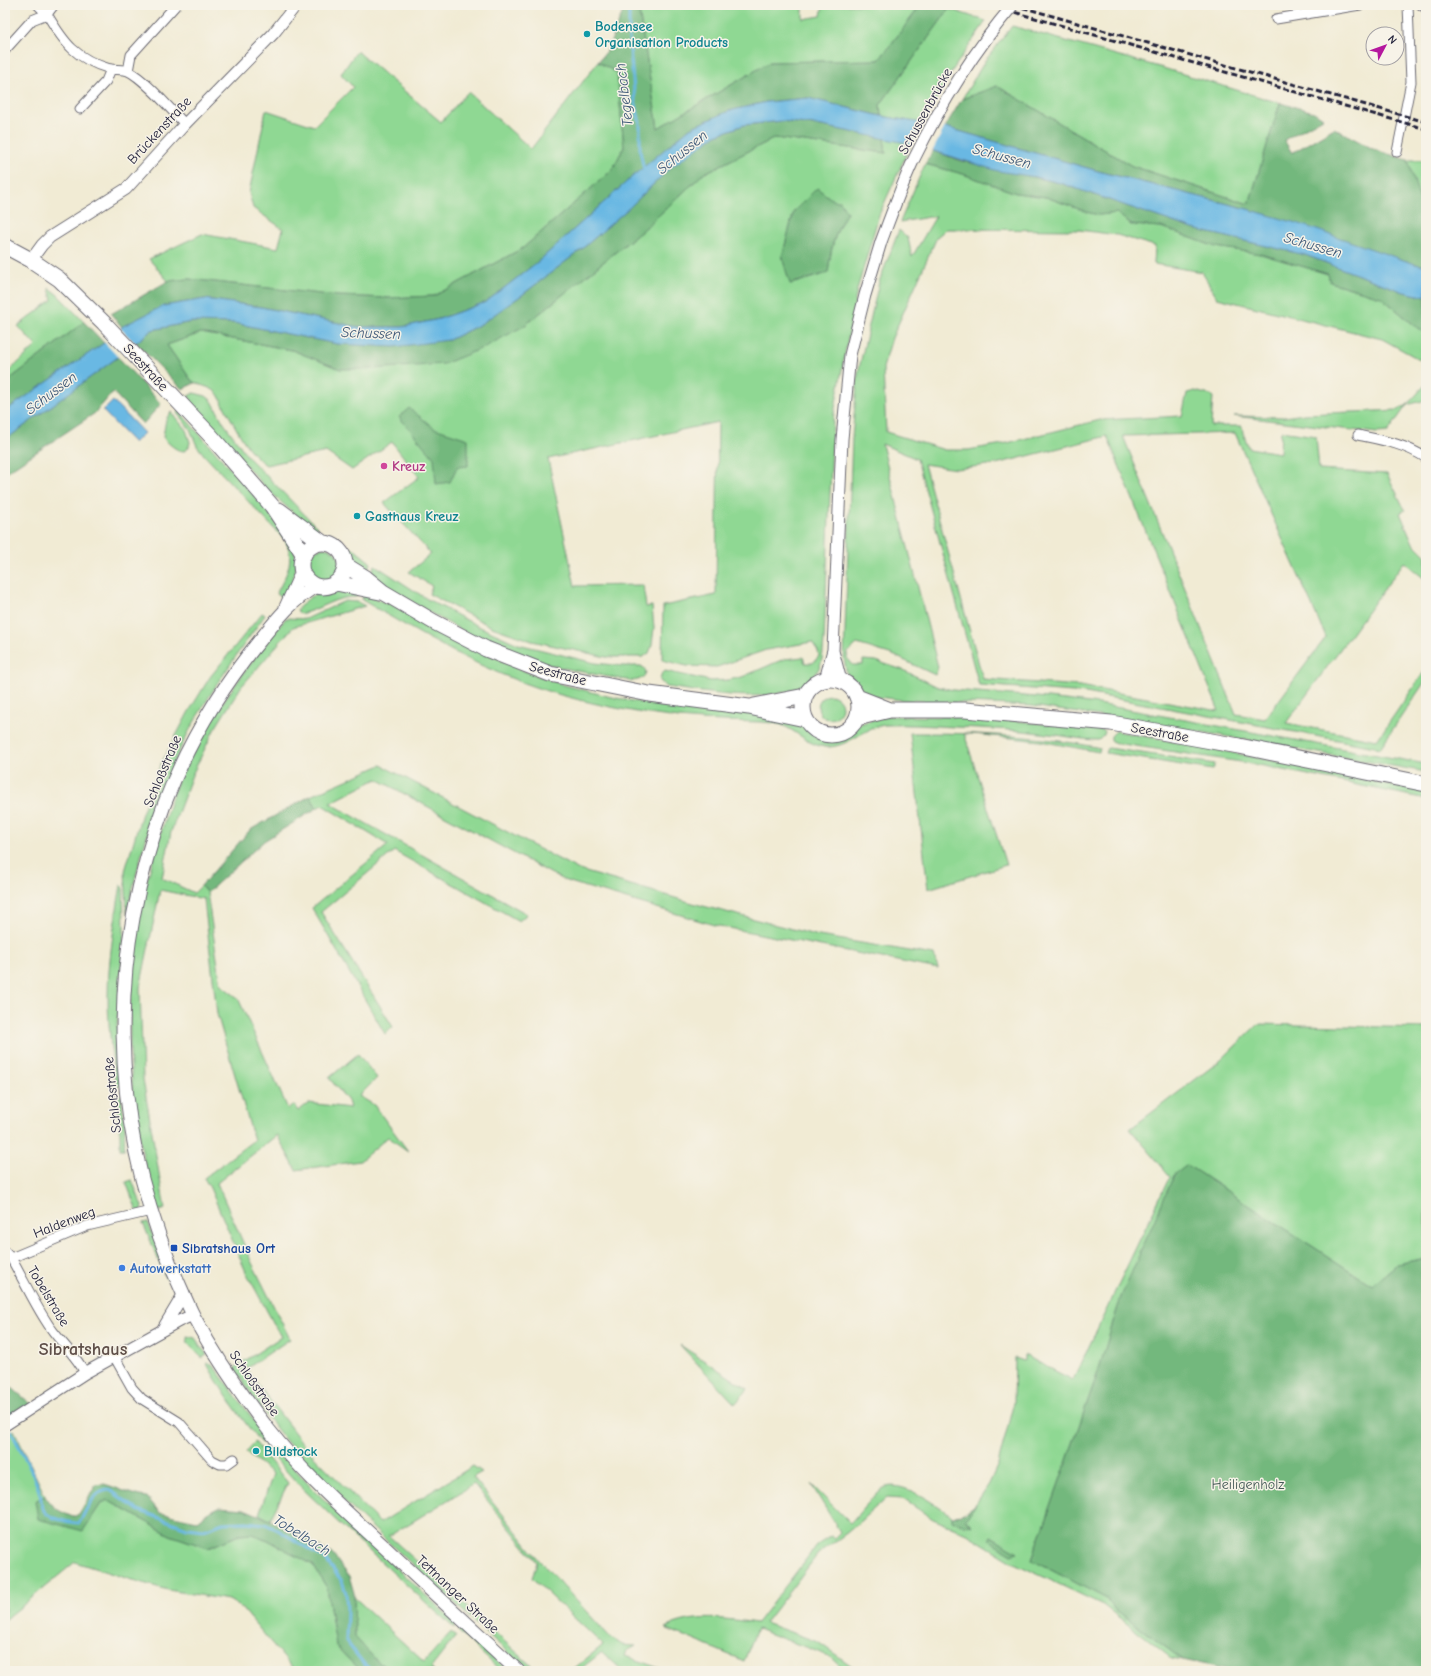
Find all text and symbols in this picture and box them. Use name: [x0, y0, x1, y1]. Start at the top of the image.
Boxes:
place label: Bodensee Organisation Products: [595, 18, 728, 51]
north arrow: [1365, 26, 1405, 66]
marker: Bodensee Organisation Products: [582, 29, 592, 39]
text: N: [1385, 33, 1399, 47]
water label: Tegelbach: [611, 62, 637, 128]
street label: Schussenbrücke: [895, 65, 956, 157]
street label: Brückenstraße: [124, 93, 195, 168]
water label: Schussen: [653, 126, 711, 178]
water label: Schussen: [971, 140, 1033, 172]
water label: Schussen: [1282, 228, 1344, 262]
water label: Schussen: [341, 323, 401, 343]
street label: Seestraße: [119, 340, 172, 395]
water label: Schussen: [22, 368, 80, 418]
place label: Kreuz: [392, 458, 425, 475]
marker: Kreuz: [379, 461, 389, 471]
place label: Gasthaus Kreuz: [365, 508, 458, 525]
marker: Gasthaus Kreuz: [352, 511, 362, 521]
street label: Seestraße: [527, 658, 588, 689]
street label: Seestraße: [1130, 719, 1190, 746]
street label: Schloßstraße: [140, 733, 185, 810]
street label: Schloßstraße: [100, 1056, 125, 1134]
street label: Haldenweg: [31, 1203, 98, 1242]
place label: Sibratshaus Ort: [182, 1240, 276, 1257]
marker: Sibratshaus Ort: [169, 1243, 179, 1253]
place label: Autowerkstatt: [130, 1260, 211, 1277]
street label: Tobelstraße: [24, 1263, 73, 1330]
marker: Autowerkstatt: [117, 1263, 127, 1273]
district label: Sibratshaus: [39, 1339, 128, 1360]
street label: Schloßstraße: [226, 1347, 284, 1420]
place label: Bildstock: [264, 1443, 318, 1460]
marker: Bildstock: [251, 1446, 261, 1456]
park label: Heiligenholz: [1212, 1476, 1284, 1493]
water label: Tobelbach: [270, 1510, 334, 1560]
street label: Tettnanger Straße: [413, 1552, 503, 1637]

